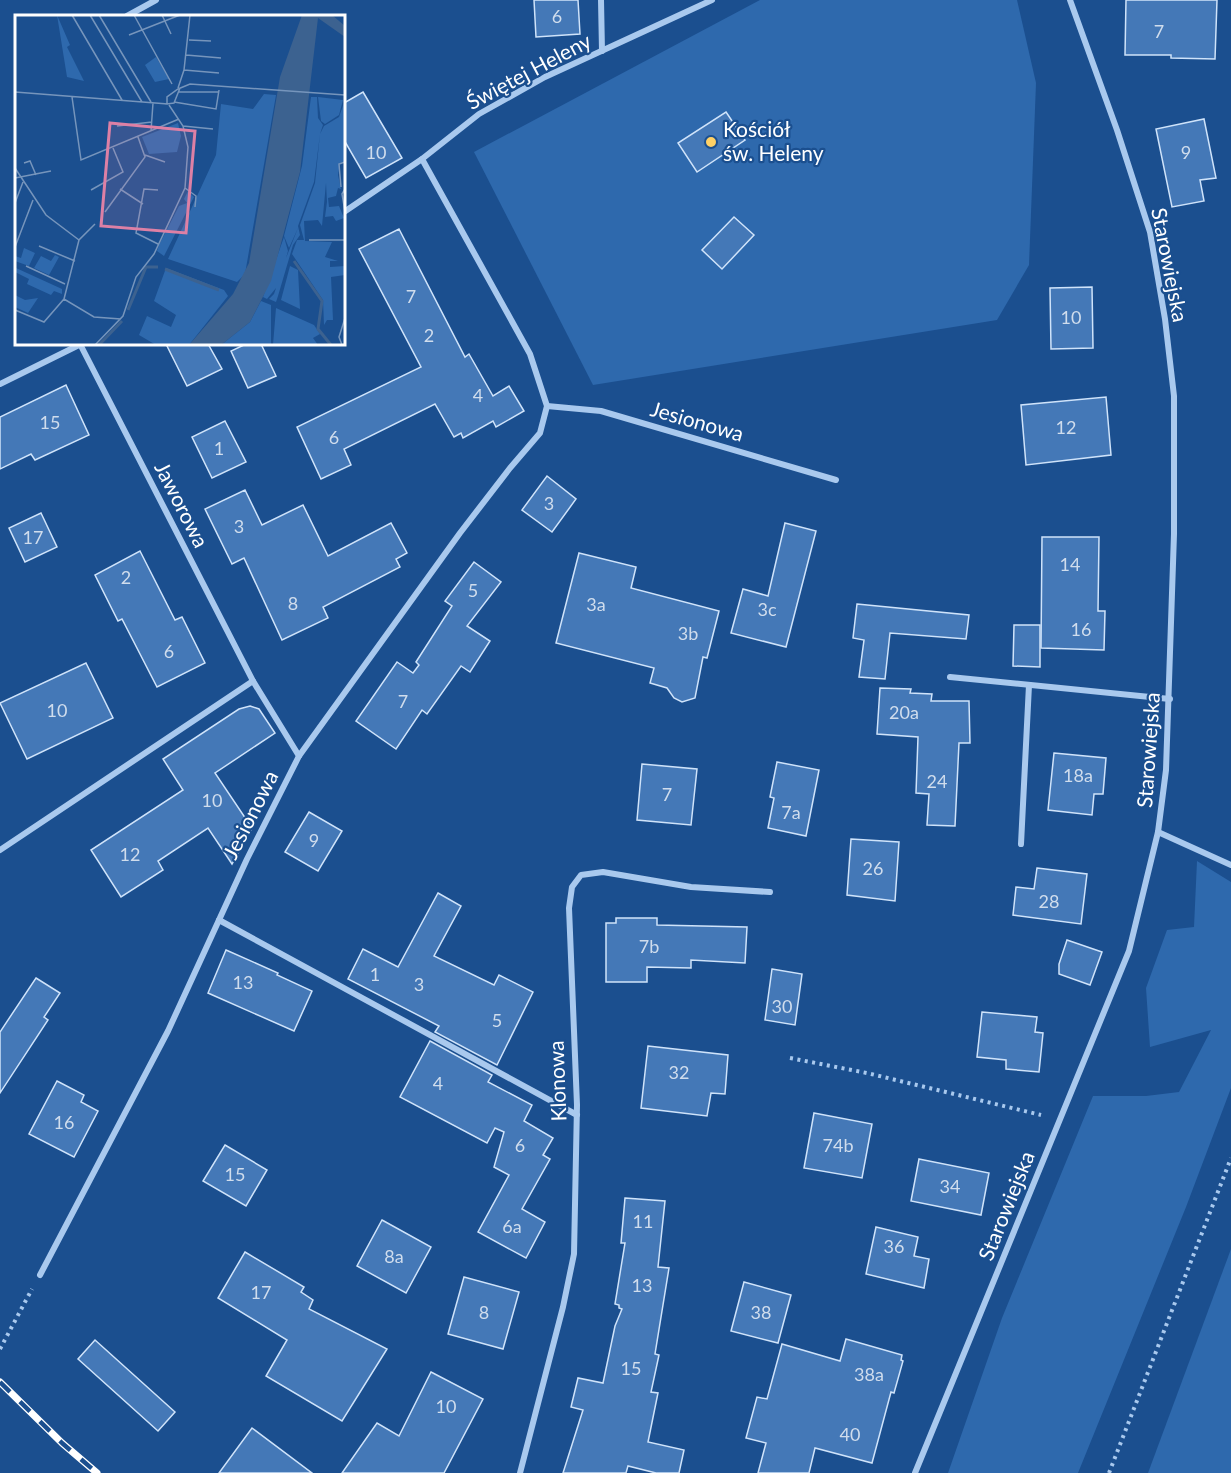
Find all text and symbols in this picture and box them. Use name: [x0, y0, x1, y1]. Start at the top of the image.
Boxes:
house number: 6: [552, 5, 562, 27]
inset map: [15, 15, 345, 345]
house number: 7: [1154, 20, 1164, 42]
street label: Świętej Heleny: [462, 27, 595, 114]
place label: Kościół św. Heleny: [723, 116, 824, 165]
marker: Kościół św. Heleny: [704, 135, 718, 149]
house number: 10: [366, 141, 386, 163]
house number: 9: [1181, 141, 1191, 163]
street label: Starowiejska: [1147, 206, 1194, 324]
house number: 7: [406, 285, 416, 307]
house number: 10: [1061, 306, 1081, 328]
house number: 2: [424, 324, 434, 346]
house number: 4: [473, 384, 483, 406]
street label: Jesionowa: [648, 395, 747, 446]
house number: 15: [40, 411, 60, 433]
house number: 12: [1056, 416, 1076, 438]
house number: 6: [329, 426, 339, 448]
house number: 1: [214, 437, 224, 459]
street label: Jaworowa: [150, 457, 215, 551]
house number: 3: [544, 492, 554, 514]
house number: 3: [234, 515, 244, 537]
house number: 17: [23, 526, 43, 548]
house number: 14: [1060, 553, 1080, 575]
house number: 2: [121, 566, 131, 588]
house number: 5: [468, 579, 478, 601]
house number: 8: [288, 592, 298, 614]
house number: 3a: [586, 593, 606, 615]
house number: 3c: [757, 598, 777, 620]
house number: 16: [1071, 618, 1091, 640]
house number: 3b: [678, 622, 698, 644]
house number: 6: [164, 640, 174, 662]
house number: 7: [398, 690, 408, 712]
street label: Starowiejska: [1131, 691, 1164, 808]
house number: 10: [47, 699, 67, 721]
house number: 20a: [889, 701, 919, 723]
house number: 18a: [1063, 764, 1093, 786]
street label: Jesionowa: [217, 766, 283, 863]
house number: 24: [927, 770, 947, 792]
house number: 7: [662, 783, 672, 805]
house number: 10: [202, 789, 222, 811]
house number: 7a: [781, 801, 801, 823]
house number: 9: [309, 829, 319, 851]
house number: 12: [120, 843, 140, 865]
house number: 26: [863, 857, 883, 879]
house number: 28: [1039, 890, 1059, 912]
house number: 7b: [639, 935, 659, 957]
house number: 1: [370, 963, 380, 985]
house number: 13: [233, 971, 253, 993]
house number: 3: [414, 973, 424, 995]
house number: 30: [772, 995, 792, 1017]
house number: 5: [492, 1009, 502, 1031]
street label: Klonowa: [543, 1040, 570, 1122]
house number: 32: [669, 1061, 689, 1083]
house number: 4: [433, 1072, 443, 1094]
house number: 16: [54, 1111, 74, 1133]
house number: 6: [515, 1134, 525, 1156]
house number: 74b: [823, 1134, 853, 1156]
street label: Starowiejska: [972, 1147, 1039, 1264]
house number: 15: [225, 1163, 245, 1185]
house number: 34: [940, 1175, 960, 1197]
house number: 11: [633, 1210, 653, 1232]
house number: 6a: [502, 1215, 522, 1237]
house number: 36: [884, 1235, 904, 1257]
house number: 8a: [384, 1245, 404, 1267]
house number: 13: [632, 1274, 652, 1296]
house number: 17: [251, 1281, 271, 1303]
house number: 8: [479, 1301, 489, 1323]
house number: 38: [751, 1301, 771, 1323]
house number: 15: [621, 1357, 641, 1379]
house number: 38a: [854, 1363, 884, 1385]
house number: 10: [436, 1395, 456, 1417]
house number: 40: [840, 1423, 860, 1445]

